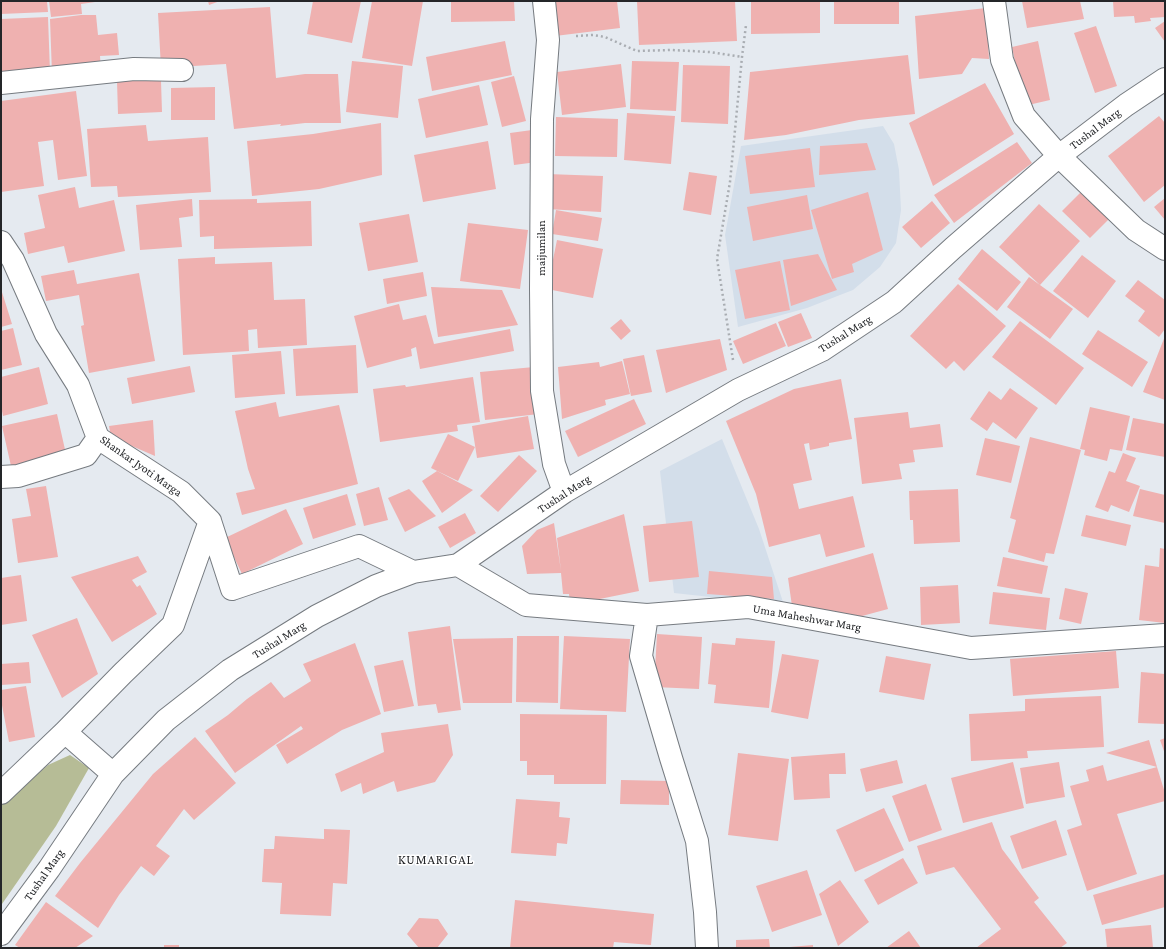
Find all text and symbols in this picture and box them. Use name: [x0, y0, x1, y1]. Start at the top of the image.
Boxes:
street label: Tushal Marg: [1067, 105, 1123, 153]
street label: maijumilan: [534, 220, 548, 276]
street label: Tushal Marg: [816, 312, 874, 356]
street label: Shankar Jyoti Marga: [97, 432, 185, 500]
street label: Tushal Marg: [535, 472, 593, 516]
street label: Uma Maheshwar Marg: [752, 601, 862, 635]
street label: Tushal Marg: [250, 618, 308, 662]
street label: Tushal Marg: [21, 846, 67, 904]
district label: KUMARIGAL: [398, 852, 474, 868]

